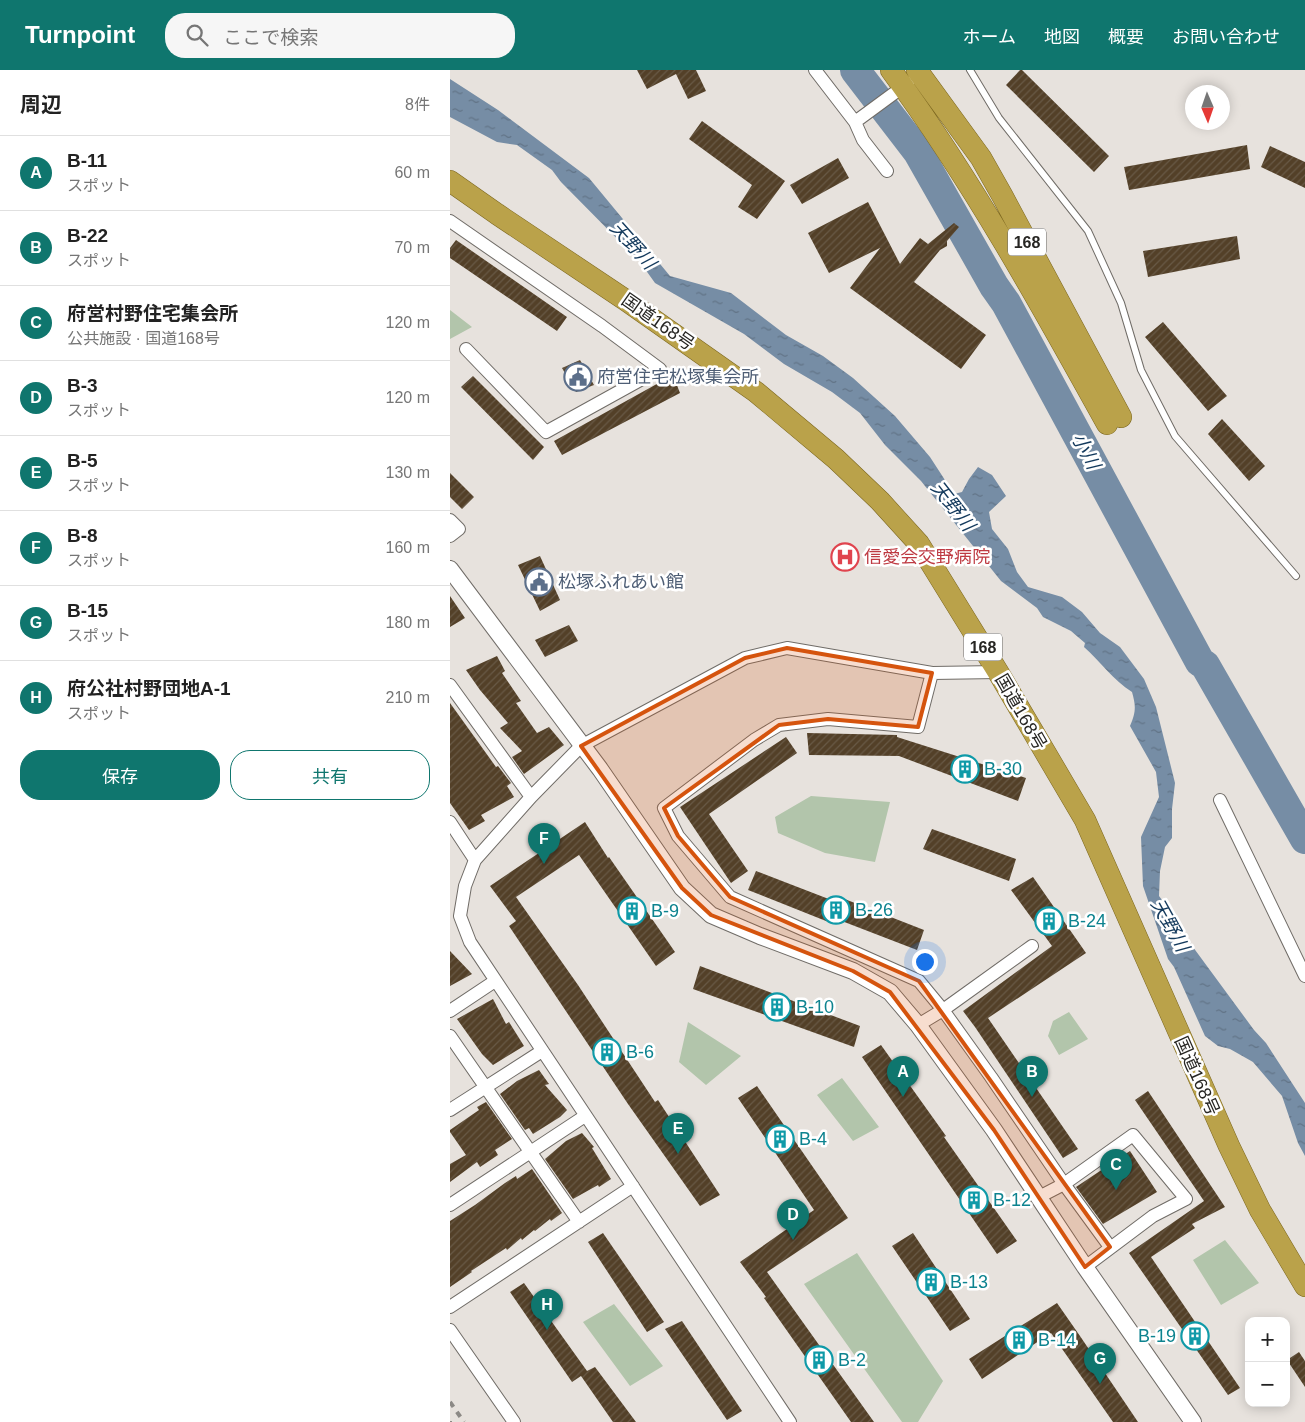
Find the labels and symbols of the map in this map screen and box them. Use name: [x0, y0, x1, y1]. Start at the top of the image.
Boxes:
north arrow: [1185, 85, 1230, 130]
water label: 天野川: [606, 217, 661, 275]
road number: 168: [1008, 228, 1046, 256]
street label: 国道168号: [618, 290, 698, 354]
public building icon: 府営住宅松塚集会所: [563, 362, 593, 392]
place label: 府営住宅松塚集会所: [597, 367, 759, 387]
water label: 小川: [1068, 429, 1105, 474]
water label: 天野川: [927, 477, 980, 536]
hospital icon: 信愛会交野病院: [830, 542, 860, 572]
place label: 信愛会交野病院: [864, 547, 990, 567]
public building icon: 松塚ふれあい館: [524, 567, 554, 597]
place label: 松塚ふれあい館: [558, 572, 684, 592]
road number: 168: [964, 634, 1002, 660]
street label: 国道168号: [991, 671, 1051, 753]
building icon: B-30: [950, 754, 980, 784]
place label: B-30: [984, 759, 1022, 779]
pin: F: [528, 823, 560, 864]
building icon: B-26: [821, 895, 851, 925]
water label: 天野川: [1147, 895, 1194, 957]
building icon: B-9: [617, 896, 647, 926]
place label: B-26: [855, 900, 893, 920]
place label: B-9: [651, 901, 679, 921]
building icon: B-24: [1034, 906, 1064, 936]
place label: B-24: [1068, 911, 1106, 931]
your location: [912, 949, 938, 975]
building icon: B-10: [762, 992, 792, 1022]
place label: B-10: [796, 997, 834, 1017]
street label: 国道168号: [1171, 1034, 1223, 1118]
building icon: B-6: [592, 1037, 622, 1067]
place label: B-6: [626, 1042, 654, 1062]
pin: A: [887, 1056, 919, 1097]
pin: B: [1016, 1056, 1048, 1097]
pin: E: [662, 1113, 694, 1154]
building icon: B-4: [765, 1124, 795, 1154]
place label: B-4: [799, 1129, 827, 1149]
pin: C: [1100, 1149, 1132, 1190]
building icon: B-12: [959, 1185, 989, 1215]
place label: B-12: [993, 1190, 1031, 1210]
pin: D: [777, 1199, 809, 1240]
building icon: B-13: [916, 1267, 946, 1297]
place label: B-13: [950, 1272, 988, 1292]
pin: H: [531, 1289, 563, 1330]
building icon: B-19: [1180, 1321, 1210, 1351]
building icon: B-14: [1004, 1325, 1034, 1355]
place label: B-19: [1138, 1326, 1176, 1346]
place label: B-14: [1038, 1330, 1076, 1350]
pin: G: [1084, 1343, 1116, 1384]
building icon: B-2: [804, 1345, 834, 1375]
place label: B-2: [838, 1350, 866, 1370]

